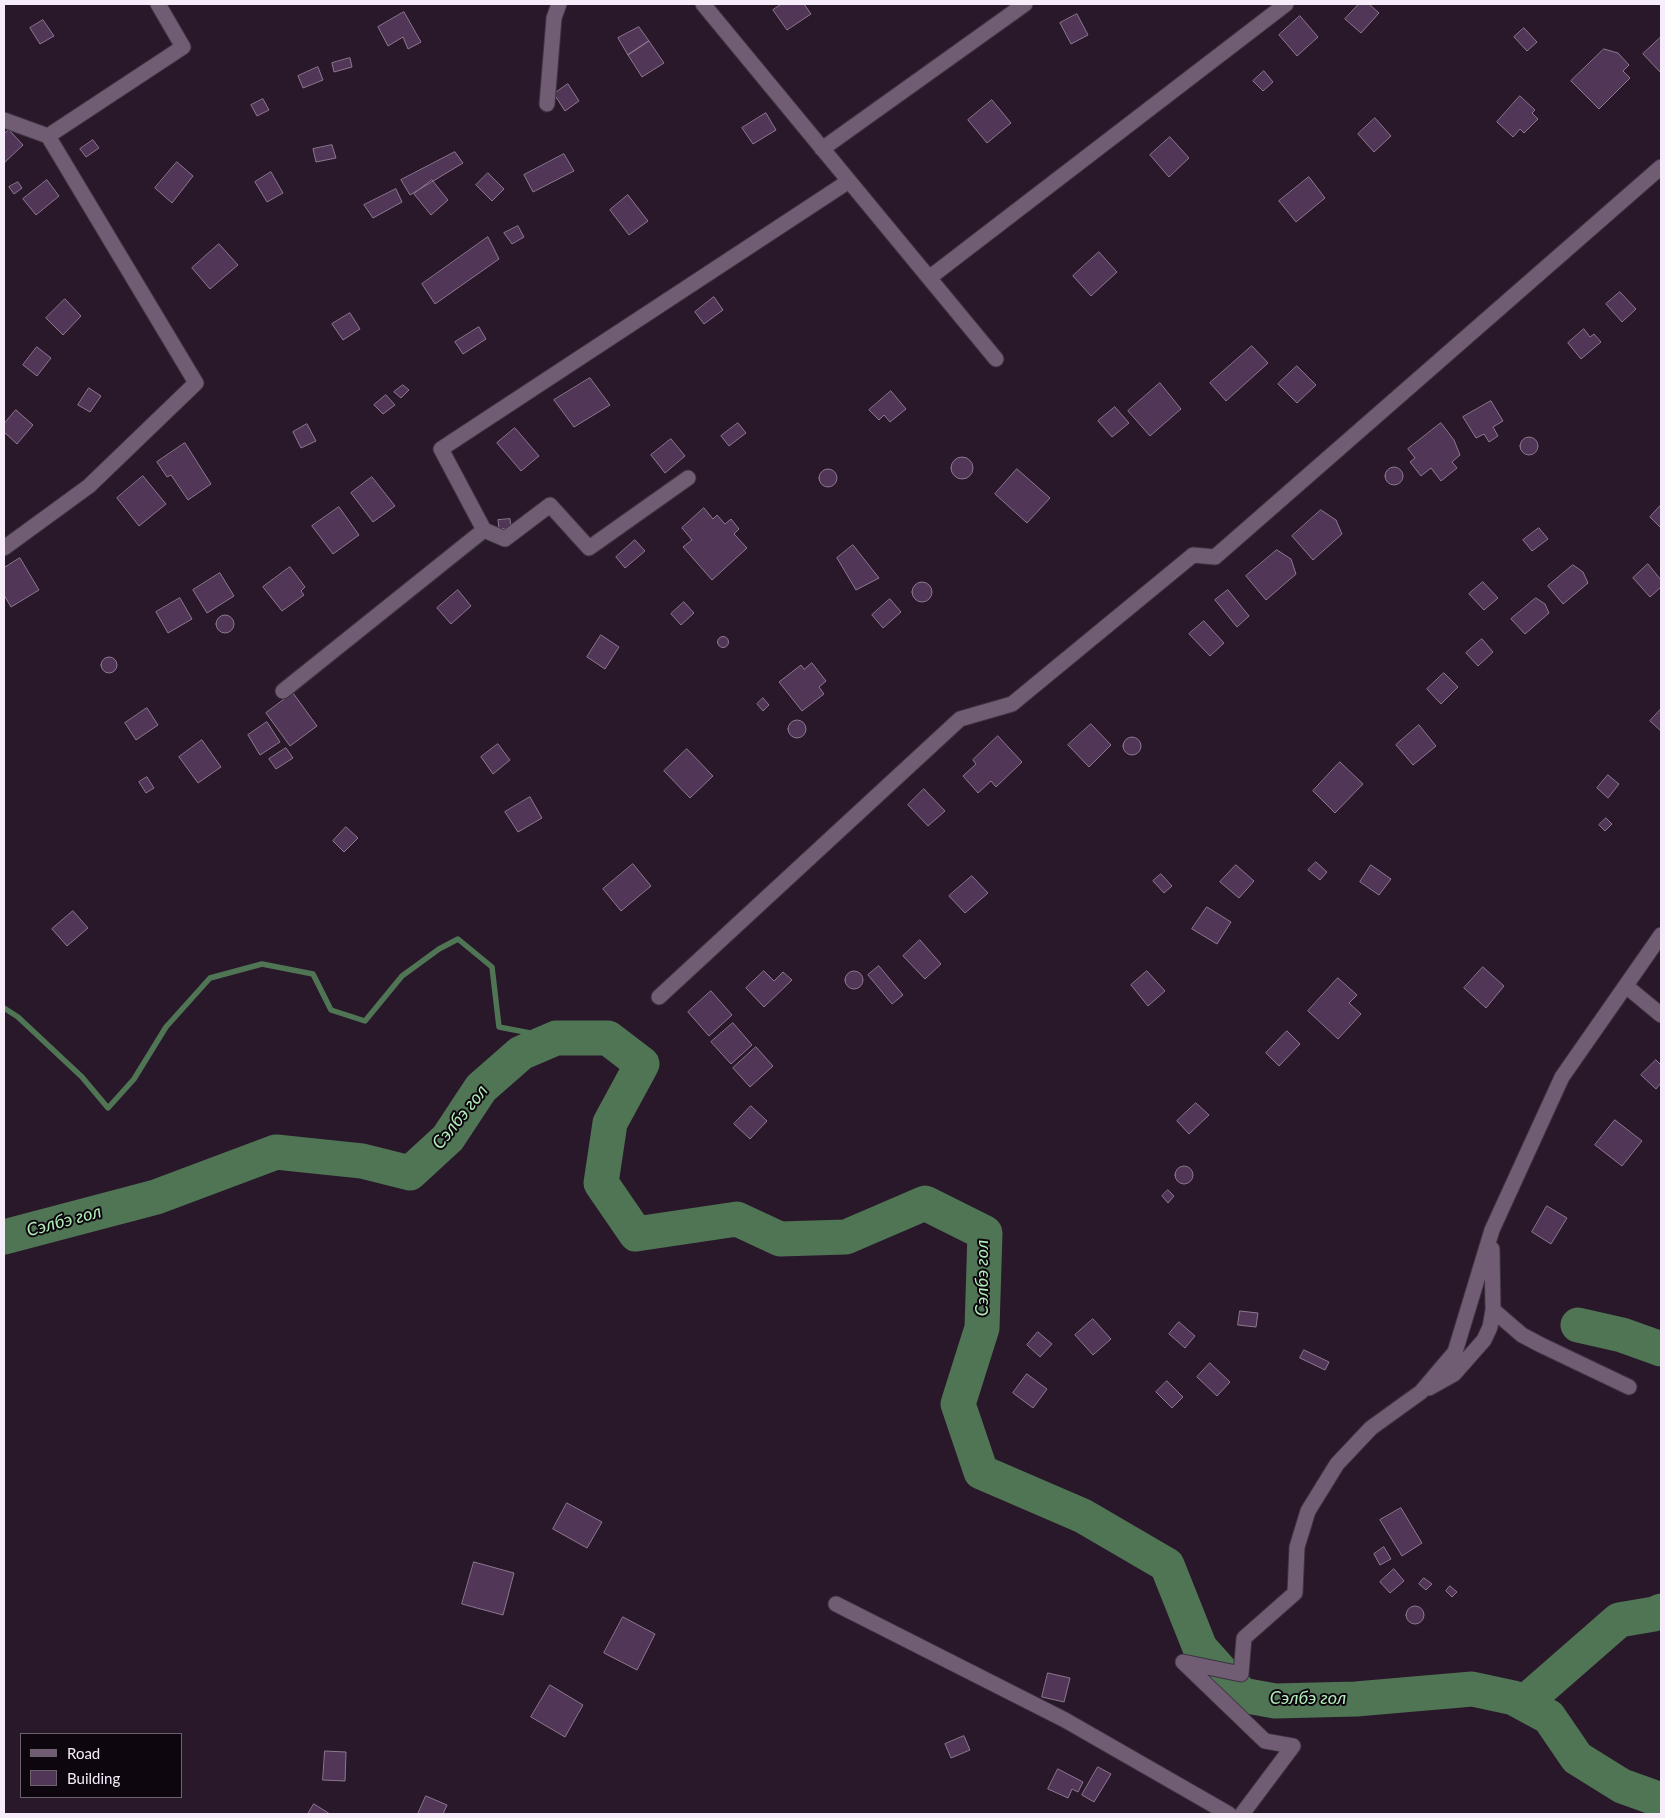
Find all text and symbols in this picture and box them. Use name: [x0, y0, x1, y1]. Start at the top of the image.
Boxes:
water label: Сэлбэ гол: [428, 1080, 492, 1154]
water label: Сэлбэ гол: [24, 1201, 104, 1241]
water label: Сэлбэ гол: [971, 1240, 993, 1316]
water label: Сэлбэ гол: [1270, 1687, 1346, 1709]
legend: [20, 1733, 182, 1798]
text: Road: [67, 1744, 100, 1762]
text: Building: [67, 1769, 120, 1787]

